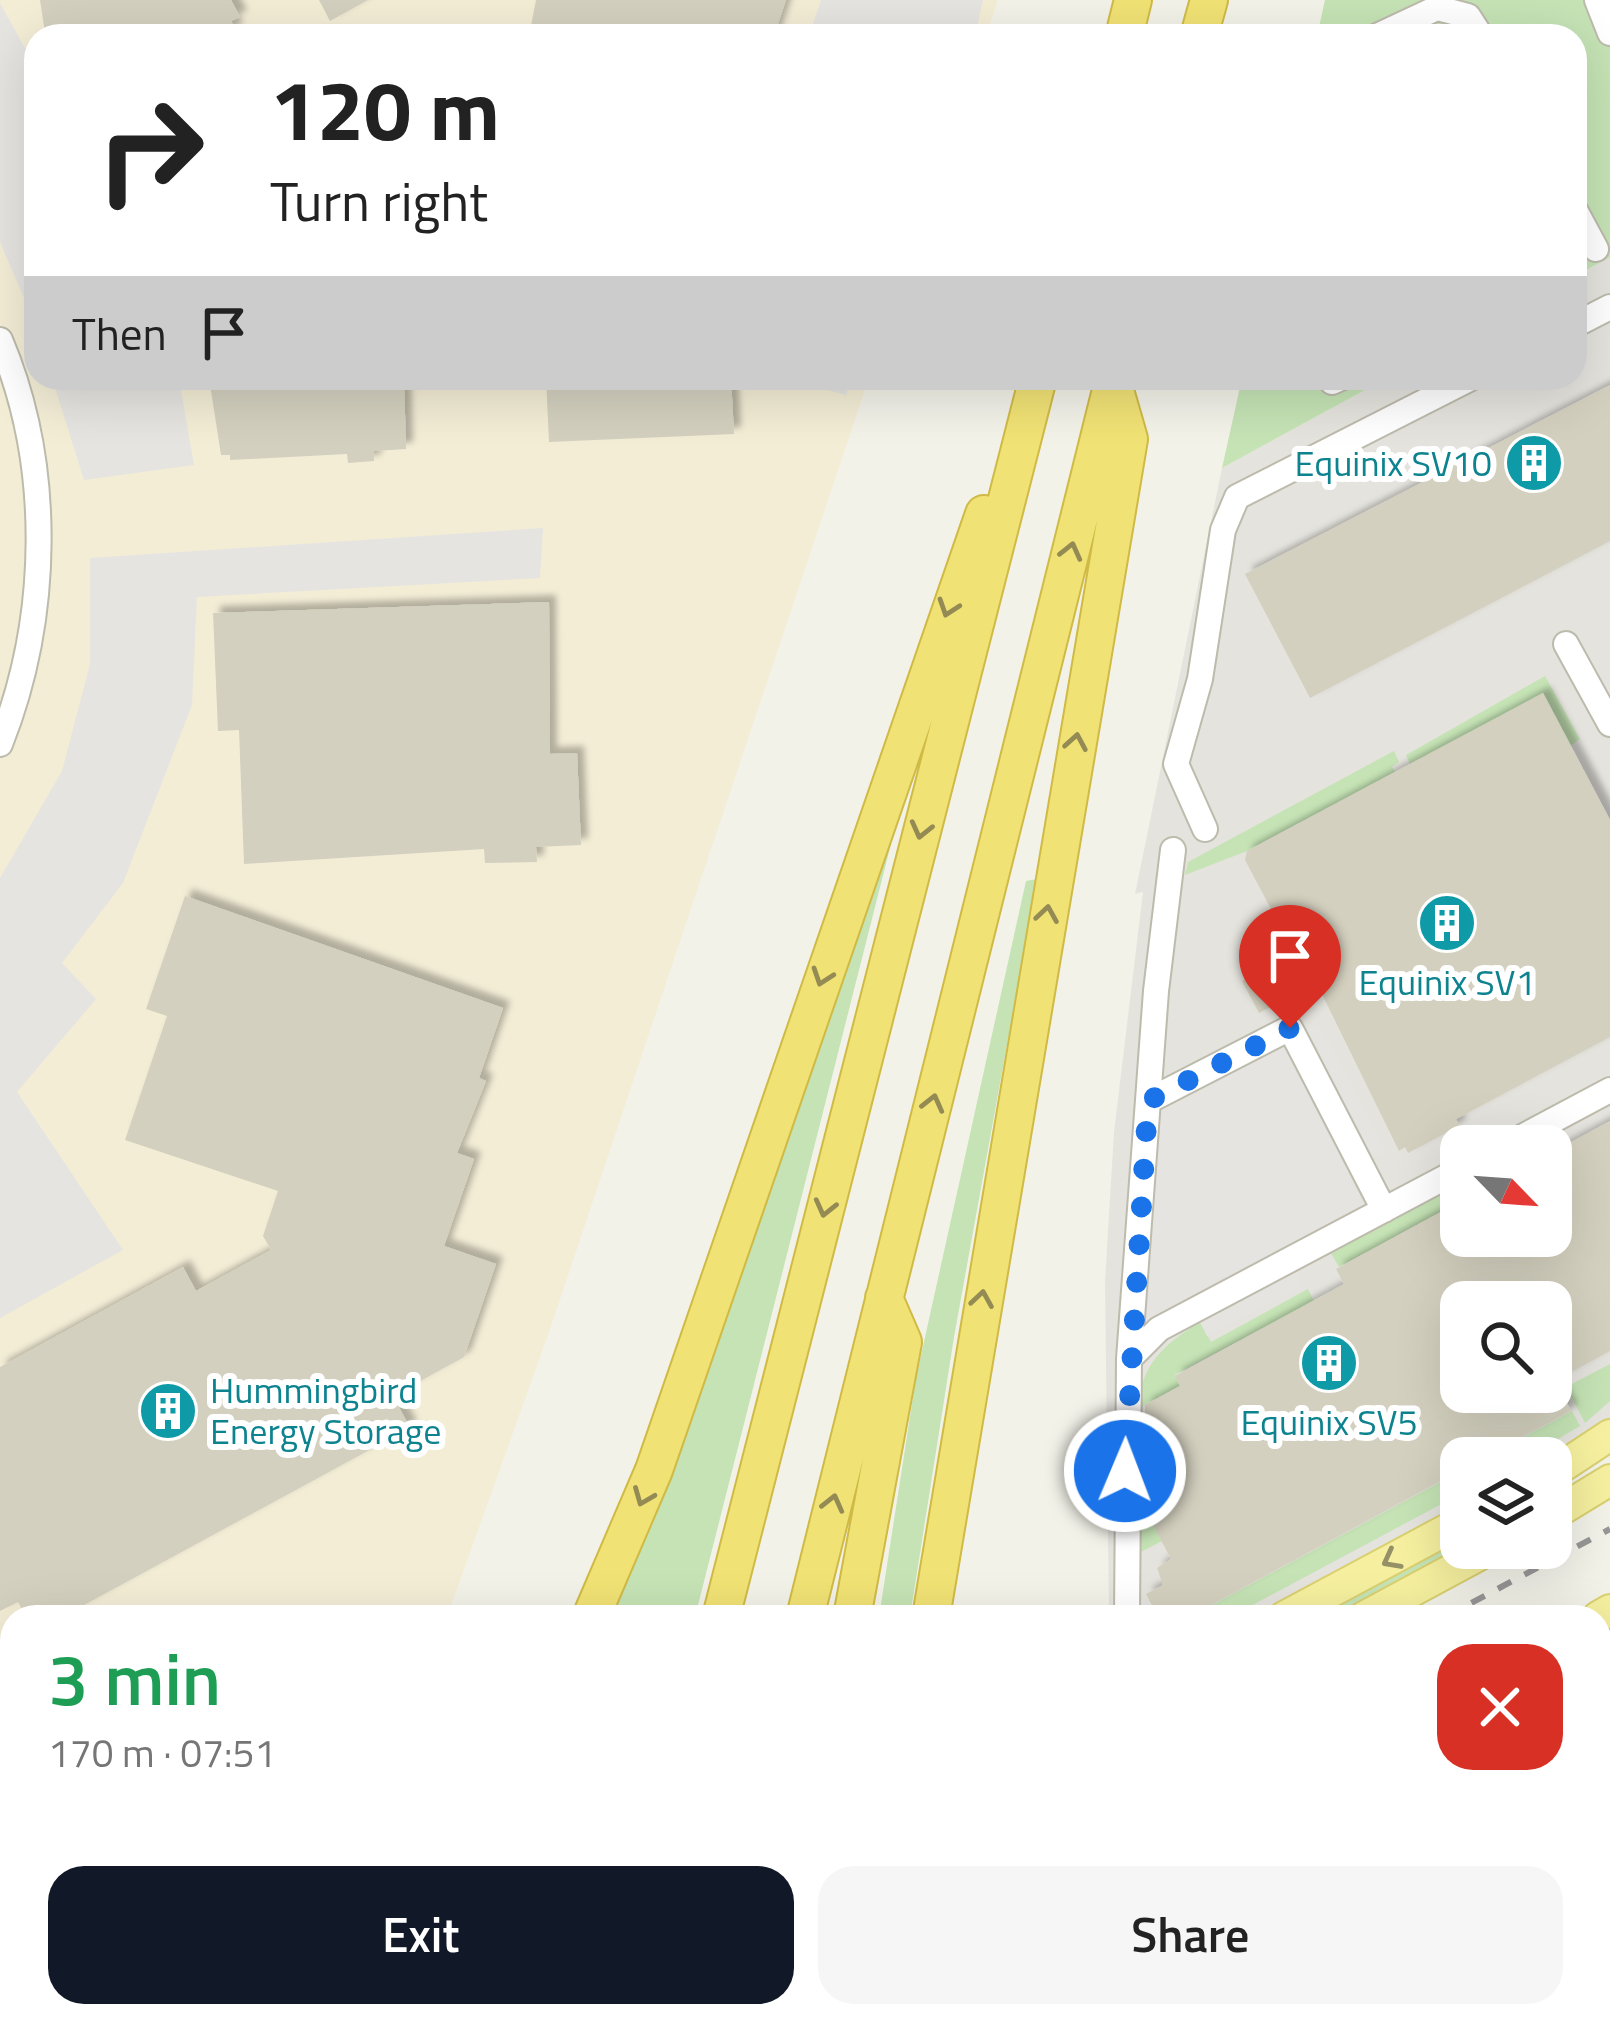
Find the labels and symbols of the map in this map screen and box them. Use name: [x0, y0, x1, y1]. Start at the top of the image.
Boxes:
building icon: Equinix SV10: [1503, 432, 1565, 494]
place label: Equinix SV10: [1295, 435, 1492, 490]
one-way arrow: [1057, 541, 1082, 561]
one-way arrow: [938, 597, 963, 618]
one-way arrow: [1063, 732, 1088, 752]
one-way arrow: [910, 820, 935, 840]
building icon: Equinix SV1: [1416, 892, 1478, 954]
one-way arrow: [1033, 904, 1058, 924]
pin: [1239, 905, 1341, 1028]
place label: Equinix SV1: [1358, 954, 1536, 1009]
one-way arrow: [812, 965, 836, 986]
one-way arrow: [919, 1093, 944, 1114]
north arrow: [1440, 1125, 1572, 1257]
one-way arrow: [814, 1198, 839, 1218]
one-way arrow: [969, 1289, 994, 1309]
building icon: Equinix SV5: [1298, 1332, 1360, 1394]
place label: Hummingbird Energy Storage: [210, 1362, 441, 1458]
building icon: Hummingbird Energy Storage: [137, 1380, 199, 1442]
place label: Equinix SV5: [1240, 1394, 1418, 1449]
position arrow: [1062, 1408, 1188, 1534]
one-way arrow: [633, 1485, 657, 1506]
one-way arrow: [819, 1494, 844, 1514]
one-way arrow: [1382, 1546, 1403, 1569]

